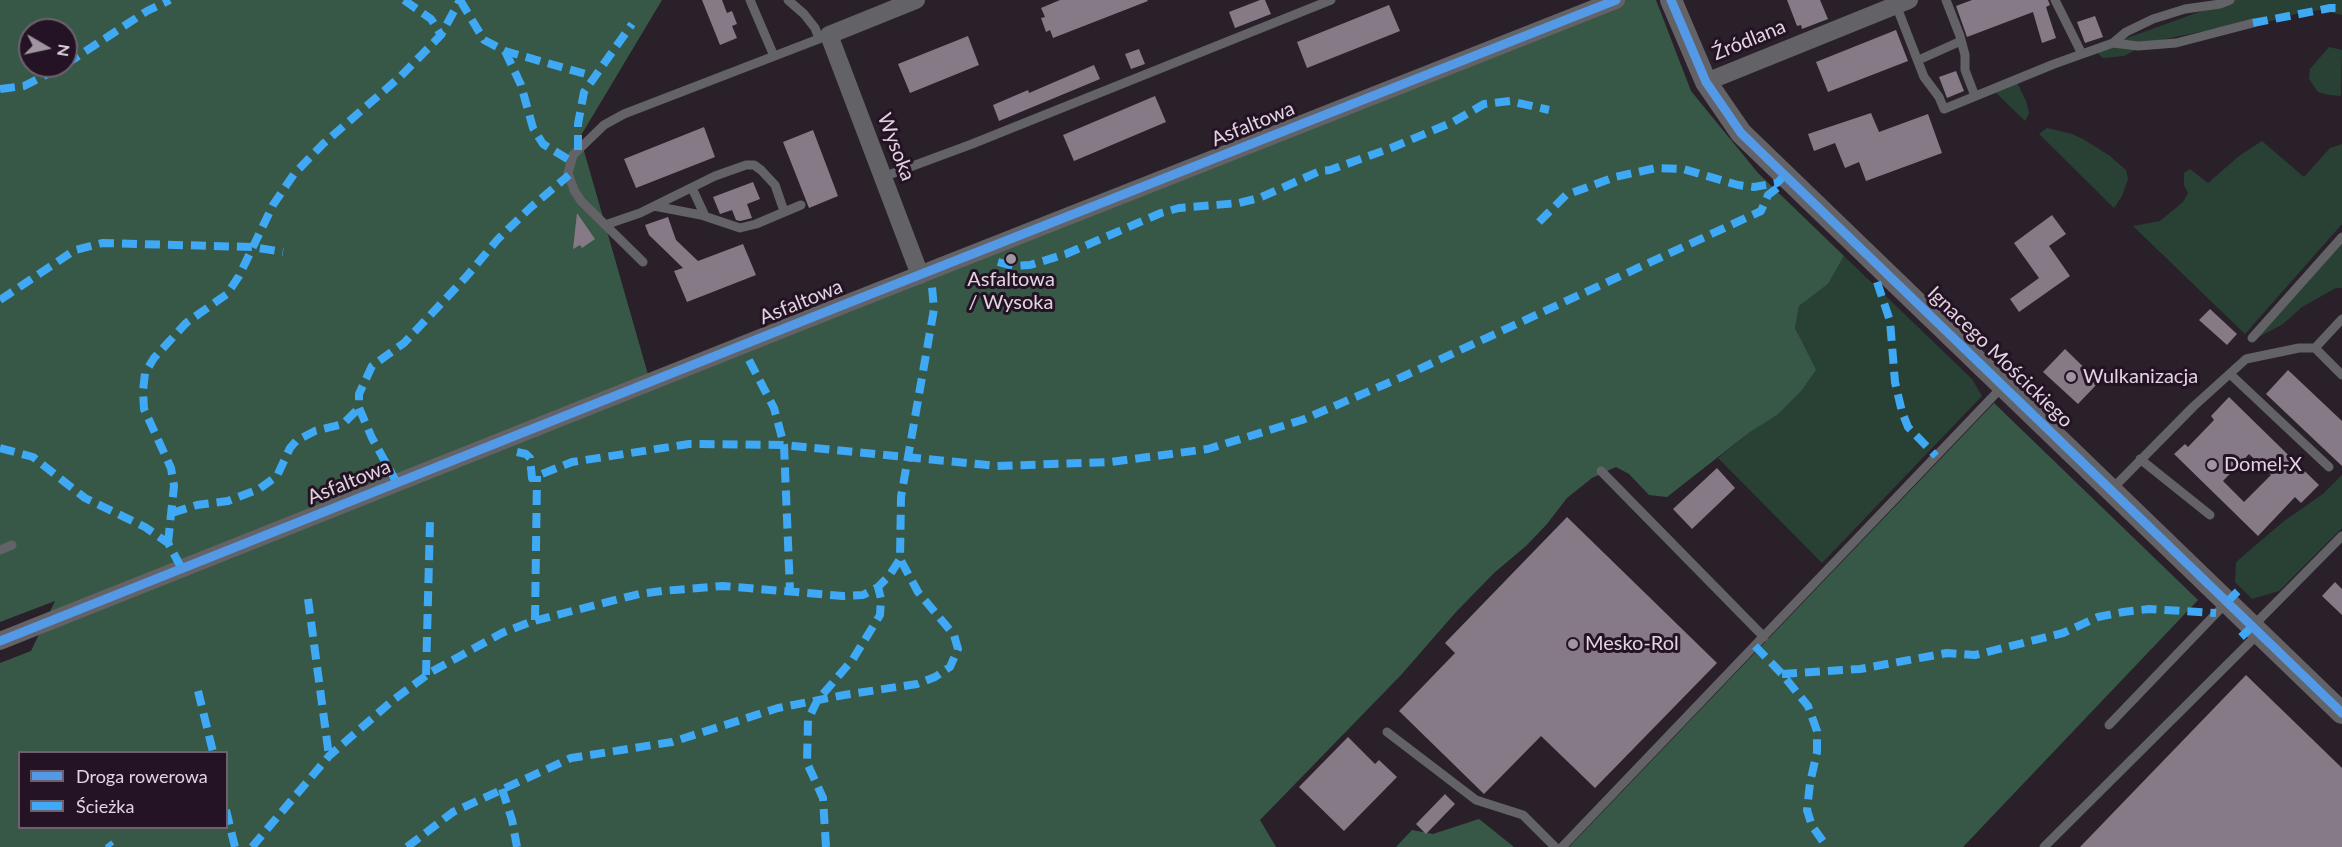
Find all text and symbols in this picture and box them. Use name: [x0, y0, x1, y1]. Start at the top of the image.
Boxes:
street label: Źródlana: [1709, 14, 1789, 66]
north arrow: [18, 18, 78, 78]
text: N: [54, 43, 75, 58]
street label: Asfaltowa: [1208, 96, 1298, 152]
street label: Wysoka: [872, 110, 920, 184]
marker: Asfaltowa / Wysoka: [1004, 252, 1018, 266]
place label: Asfaltowa / Wysoka: [967, 268, 1055, 315]
street label: Asfaltowa: [756, 274, 846, 330]
street label: Ignacego Mościckiego: [1922, 281, 2078, 433]
place label: Wulkanizacja: [2083, 365, 2198, 389]
marker: Wulkanizacja: [2064, 370, 2078, 384]
place label: Domel-X: [2224, 453, 2302, 477]
street label: Asfaltowa: [304, 454, 394, 510]
marker: Domel-X: [2205, 458, 2219, 472]
place label: Mesko-Rol: [1585, 632, 1679, 656]
marker: Mesko-Rol: [1566, 637, 1580, 651]
legend: [18, 751, 228, 829]
text: Droga rowerowa: [76, 765, 208, 787]
text: Ścieżka: [76, 795, 134, 817]

